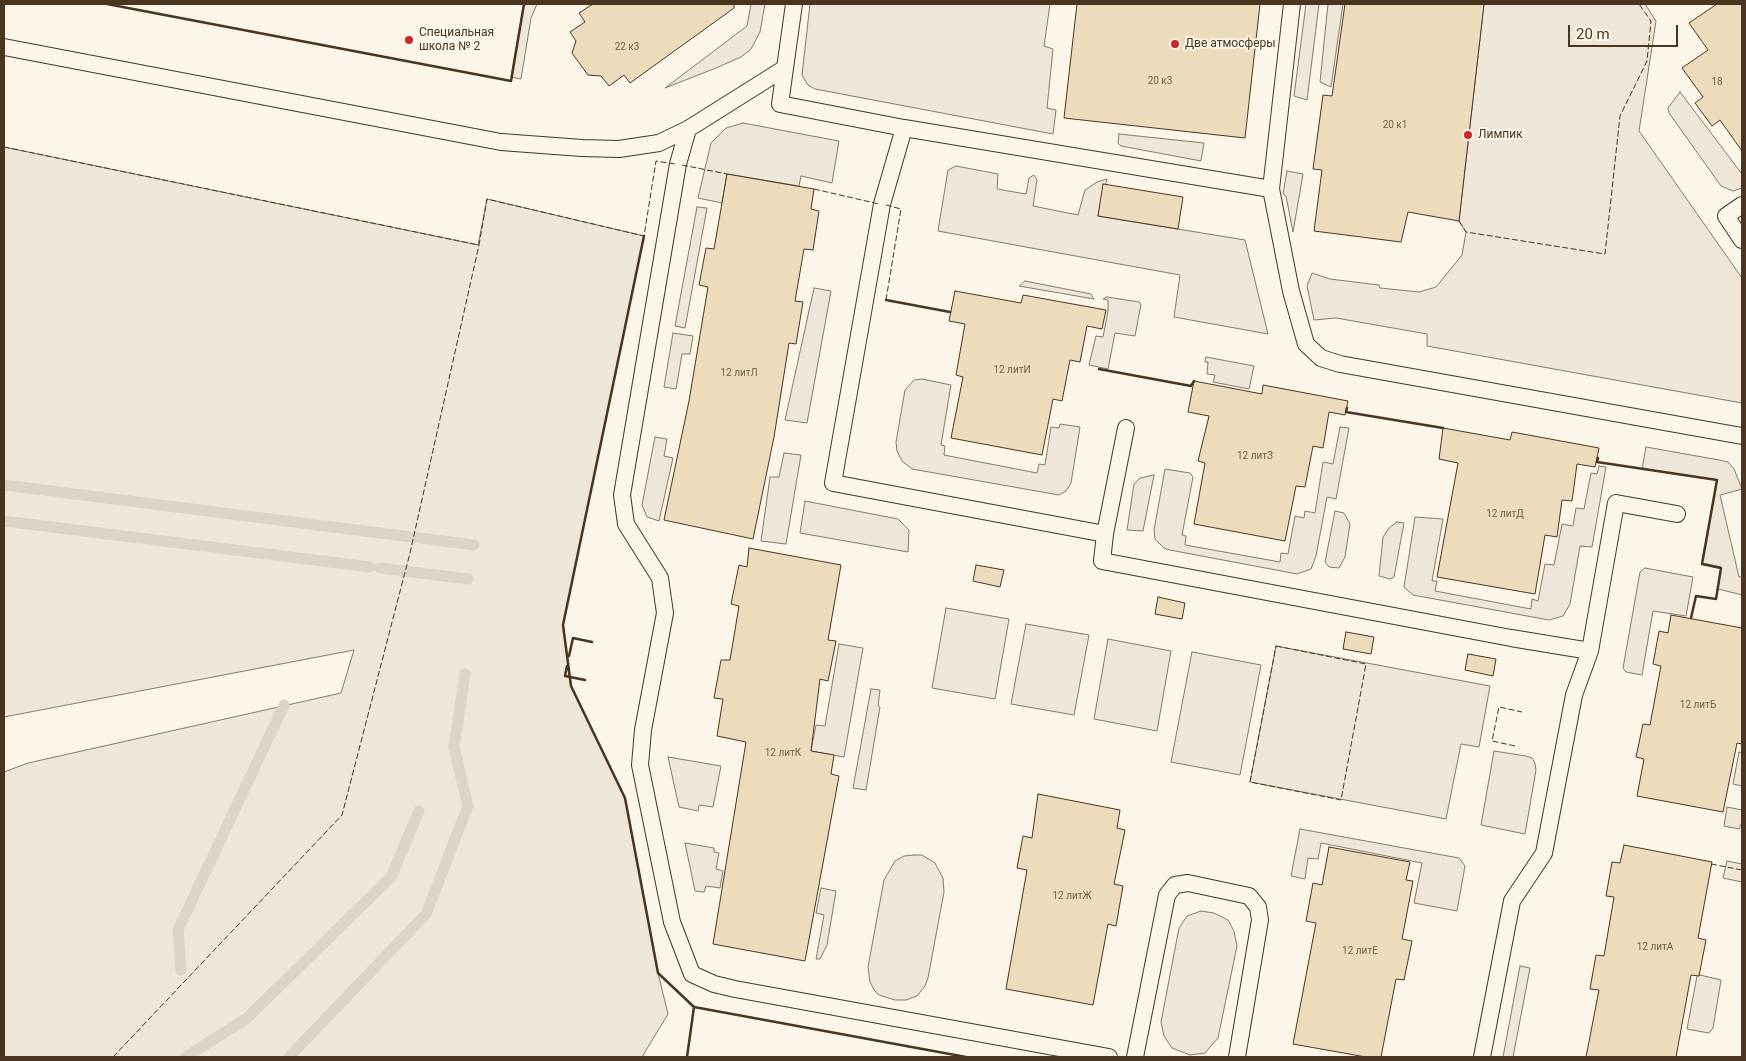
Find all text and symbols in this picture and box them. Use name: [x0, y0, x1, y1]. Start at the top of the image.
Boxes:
scale bar: [1571, 15, 1681, 47]
text: 20 m: [1576, 25, 1610, 43]
place label: Специальная школа № 2: [419, 26, 494, 54]
marker: Специальная школа № 2: [403, 34, 415, 46]
place label: Две атмосферы: [1185, 37, 1276, 51]
marker: Две атмосферы: [1169, 38, 1181, 50]
house number: 22 к3: [615, 41, 639, 53]
house number: 20 к3: [1148, 75, 1172, 87]
house number: 18: [1711, 76, 1723, 88]
house number: 20 к1: [1383, 119, 1407, 131]
place label: Лимпик: [1478, 128, 1523, 142]
marker: Лимпик: [1462, 129, 1474, 141]
house number: 12 литИ: [993, 364, 1031, 376]
house number: 12 литЛ: [720, 367, 758, 379]
house number: 12 литЗ: [1237, 450, 1273, 462]
house number: 12 литД: [1486, 508, 1524, 520]
house number: 12 литБ: [1680, 699, 1716, 711]
house number: 12 литК: [765, 747, 801, 759]
house number: 12 литЖ: [1052, 890, 1092, 902]
house number: 12 литА: [1637, 941, 1673, 953]
house number: 12 литЕ: [1342, 945, 1378, 957]

